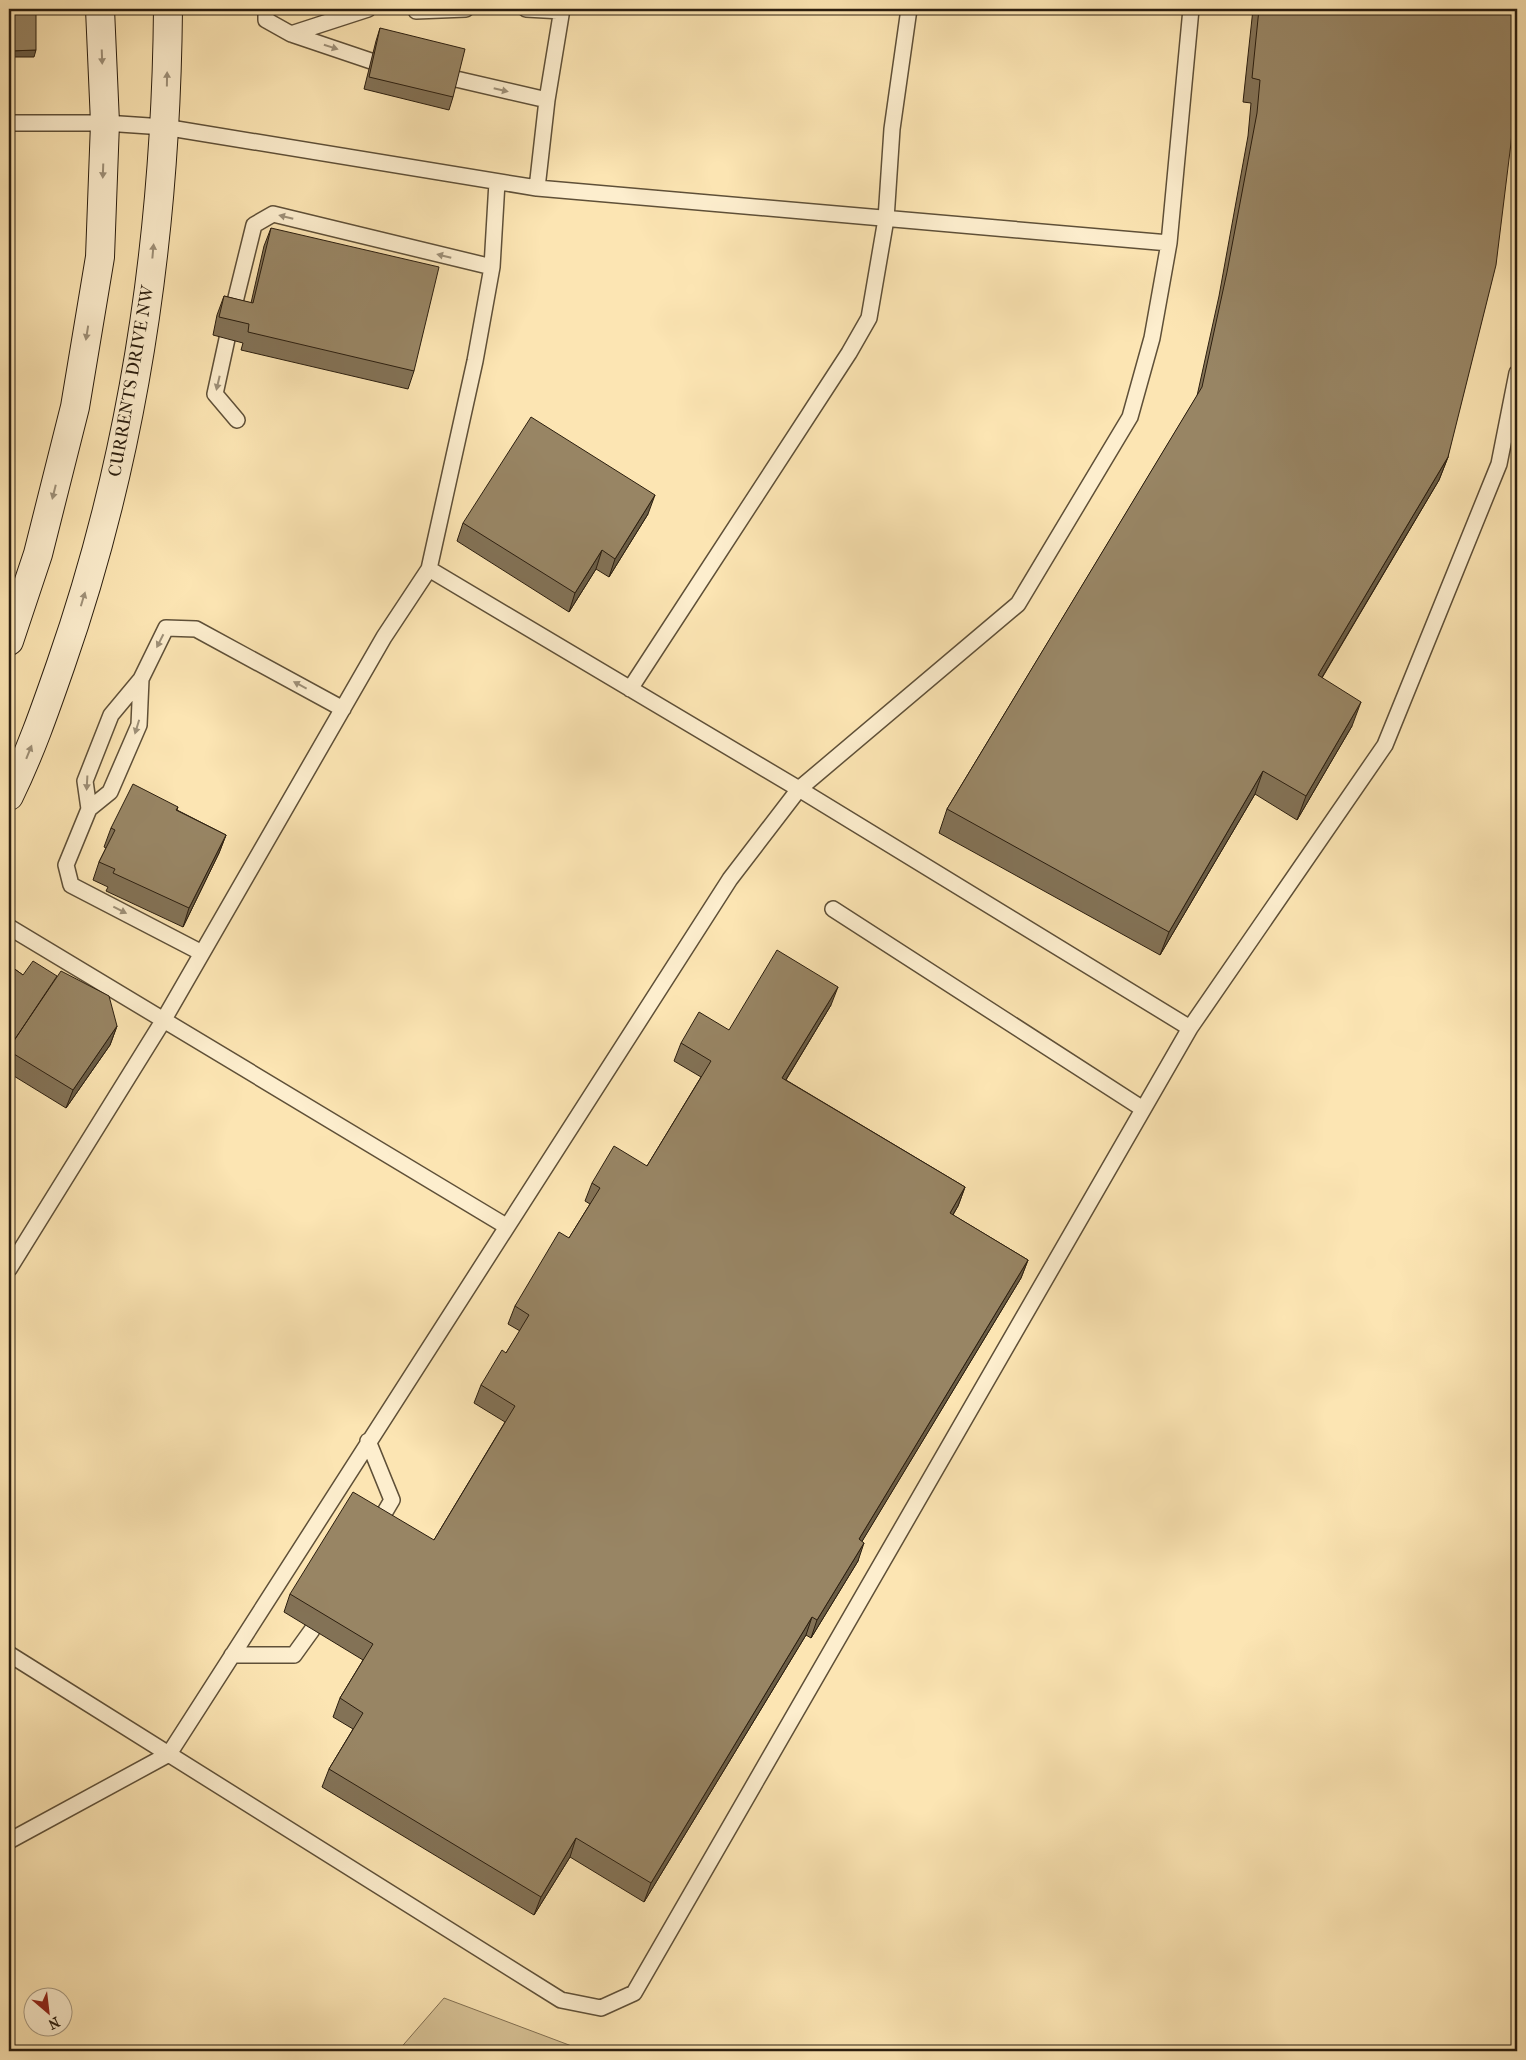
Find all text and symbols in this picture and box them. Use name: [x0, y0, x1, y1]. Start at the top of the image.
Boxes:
one-way arrow: [324, 44, 339, 52]
one-way arrow: [98, 50, 106, 66]
one-way arrow: [163, 71, 171, 87]
one-way arrow: [494, 86, 509, 94]
one-way arrow: [99, 164, 107, 180]
one-way arrow: [279, 213, 294, 221]
one-way arrow: [149, 243, 157, 259]
one-way arrow: [437, 252, 452, 260]
street label: CURRENTS DRIVE NW: [104, 283, 159, 478]
one-way arrow: [83, 325, 91, 341]
one-way arrow: [213, 375, 221, 391]
one-way arrow: [49, 484, 57, 499]
one-way arrow: [80, 591, 88, 606]
one-way arrow: [156, 634, 164, 648]
one-way arrow: [293, 681, 307, 690]
one-way arrow: [132, 720, 140, 735]
one-way arrow: [26, 745, 34, 759]
one-way arrow: [83, 776, 91, 792]
one-way arrow: [112, 906, 127, 914]
north arrow: [22, 1988, 72, 2038]
text: N: [45, 2013, 63, 2033]

